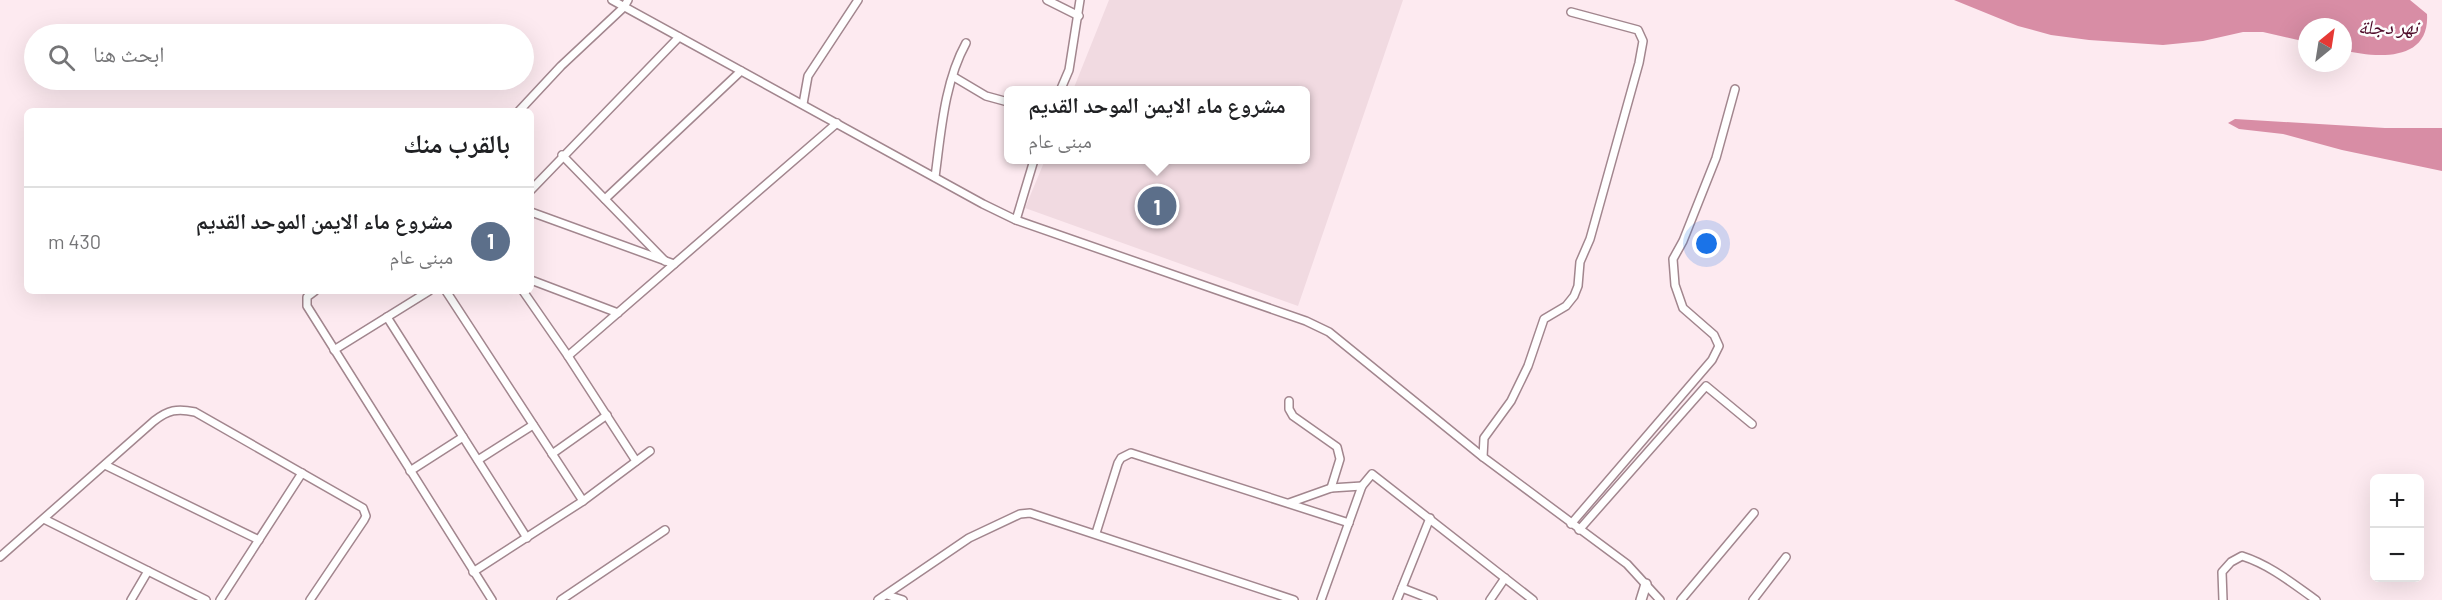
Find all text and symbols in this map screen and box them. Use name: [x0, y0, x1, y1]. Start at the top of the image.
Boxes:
water label: نهر دجلة: [2358, 14, 2421, 39]
north arrow: [2298, 18, 2352, 72]
search box: [24, 24, 534, 90]
text: ابحث هنا: [93, 40, 164, 66]
icon: search: [45, 41, 78, 74]
popup: [1004, 86, 1310, 164]
text: مشروع ماء الايمن الموحد القديم: [1028, 91, 1286, 117]
text: بالقرب منك: [403, 127, 510, 158]
text: مبنى عام: [1028, 128, 1092, 152]
pin: 1: [1138, 184, 1176, 228]
text: مشروع ماء الايمن الموحد القديم: [196, 207, 453, 233]
text: 430 m: [48, 229, 101, 253]
text: 1: [487, 229, 494, 253]
your location: [1692, 229, 1721, 258]
text: مبنى عام: [390, 244, 453, 268]
map controls: [2370, 474, 2424, 582]
button: +: [2370, 474, 2424, 528]
button: −: [2370, 528, 2424, 582]

